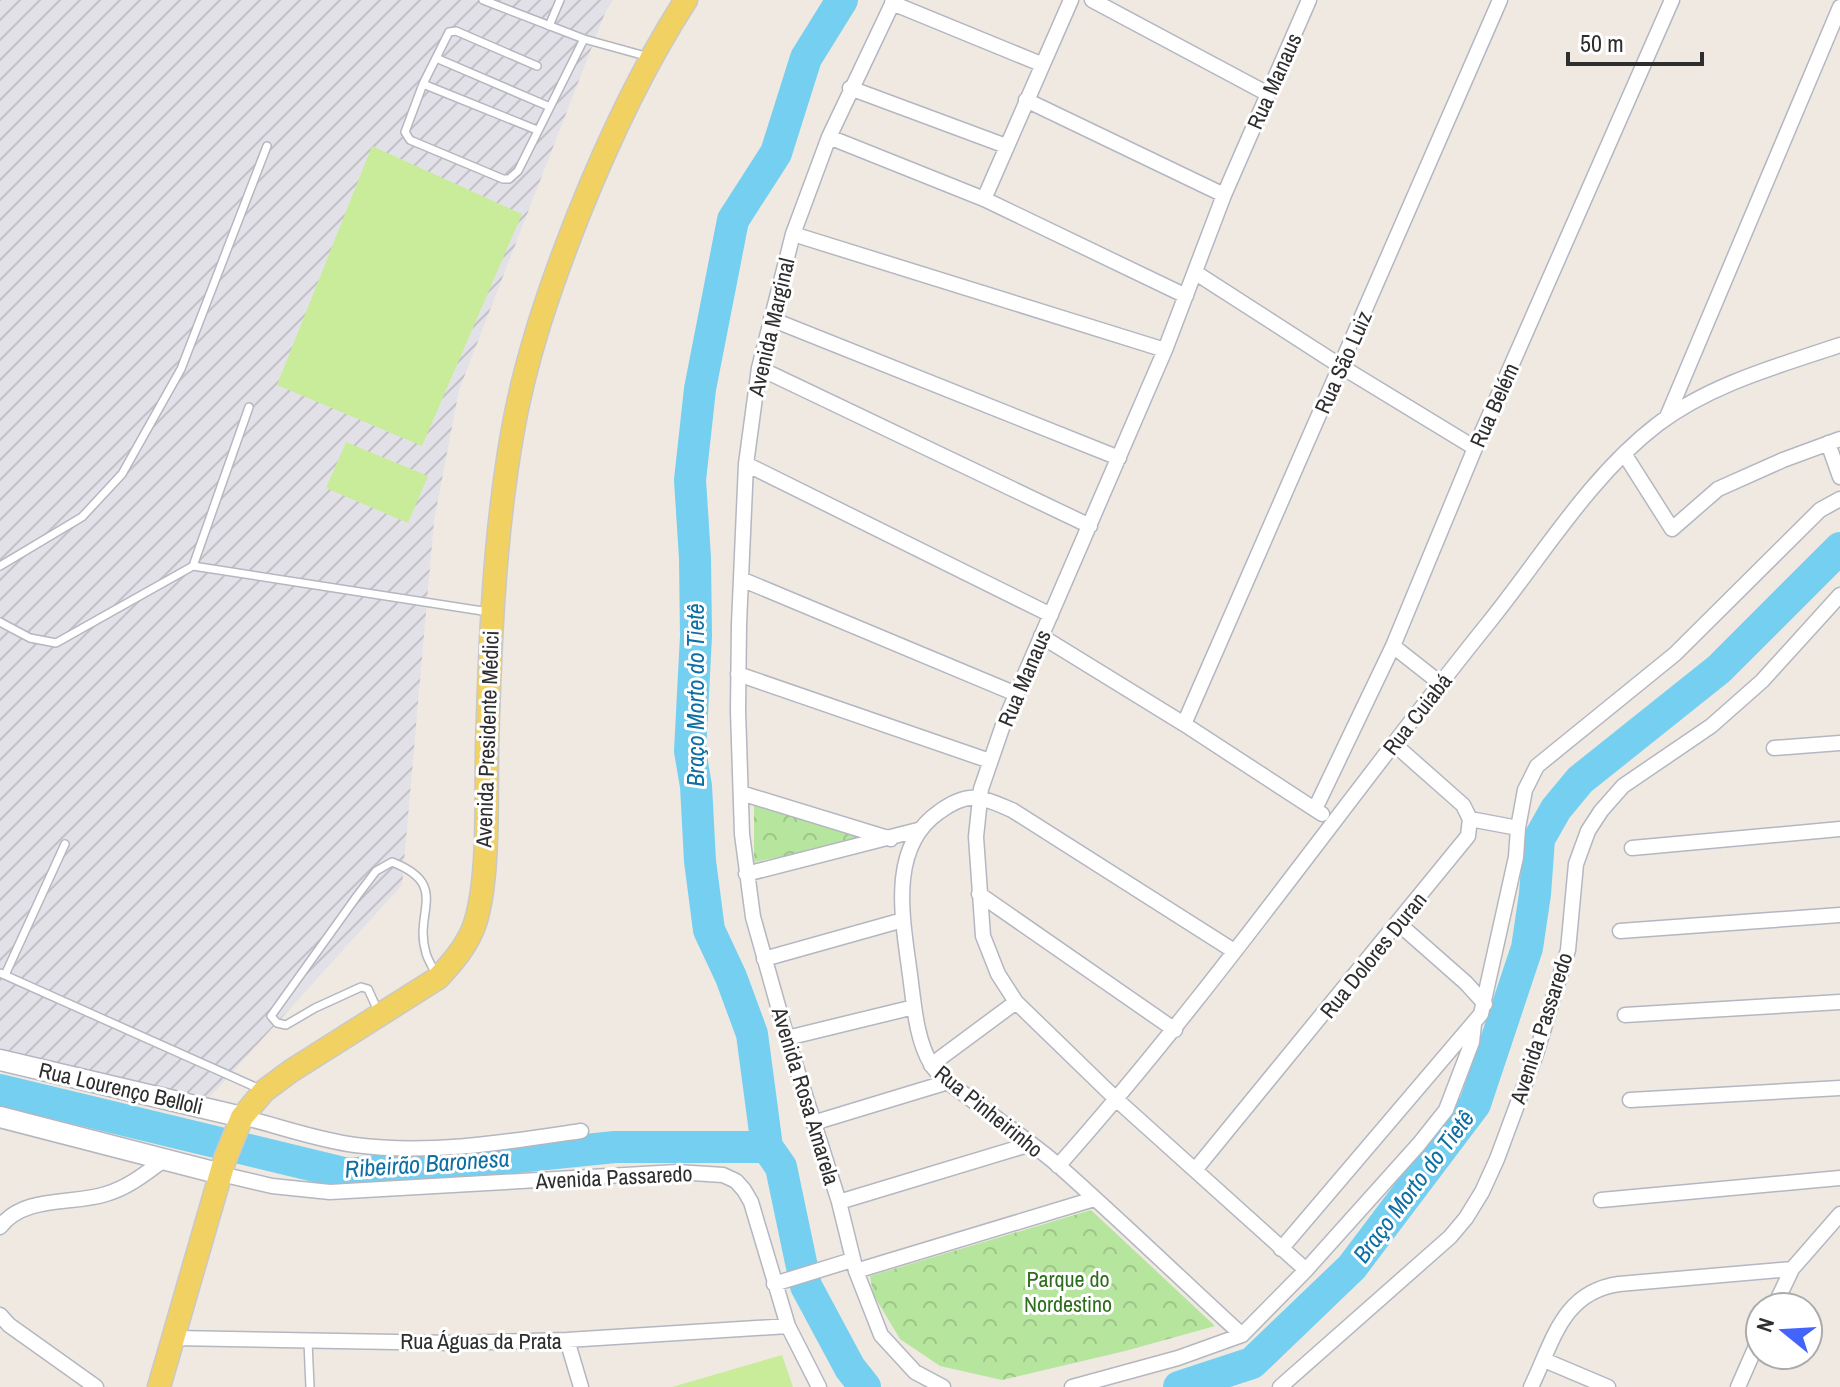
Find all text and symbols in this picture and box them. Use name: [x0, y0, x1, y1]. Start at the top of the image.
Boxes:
scale bar: [1568, 16, 1702, 66]
text: 50 m: [1580, 27, 1624, 59]
street label: Rua Manaus: [1239, 28, 1309, 134]
street label: Avenida Marginal: [740, 255, 801, 400]
street label: Rua São Luiz: [1307, 306, 1379, 418]
street label: Rua Belém: [1462, 358, 1526, 452]
water label: Braço Morto do Tietê: [679, 603, 711, 787]
street label: Rua Manaus: [990, 625, 1058, 731]
street label: Avenida Presidente Médici: [468, 630, 506, 849]
street label: Rua Cuiabá: [1376, 667, 1458, 761]
street label: Rua Dolores Duran: [1313, 886, 1433, 1024]
street label: Avenida Passaredo: [1502, 949, 1580, 1108]
street label: Avenida Rosa Amarela: [764, 1003, 847, 1188]
street label: Rua Lourenço Belloli: [36, 1055, 206, 1121]
street label: Rua Pinheirinho: [929, 1058, 1049, 1164]
water label: Braço Morto do Tietê: [1345, 1103, 1481, 1269]
water label: Ribeirão Baronesa: [343, 1141, 511, 1185]
street label: Avenida Passaredo: [534, 1158, 693, 1196]
park label: Parque do Nordestino: [1024, 1264, 1112, 1319]
north arrow: [1744, 1291, 1824, 1371]
text: N: [1749, 1314, 1781, 1336]
street label: Rua Águas da Prata: [400, 1326, 562, 1356]

